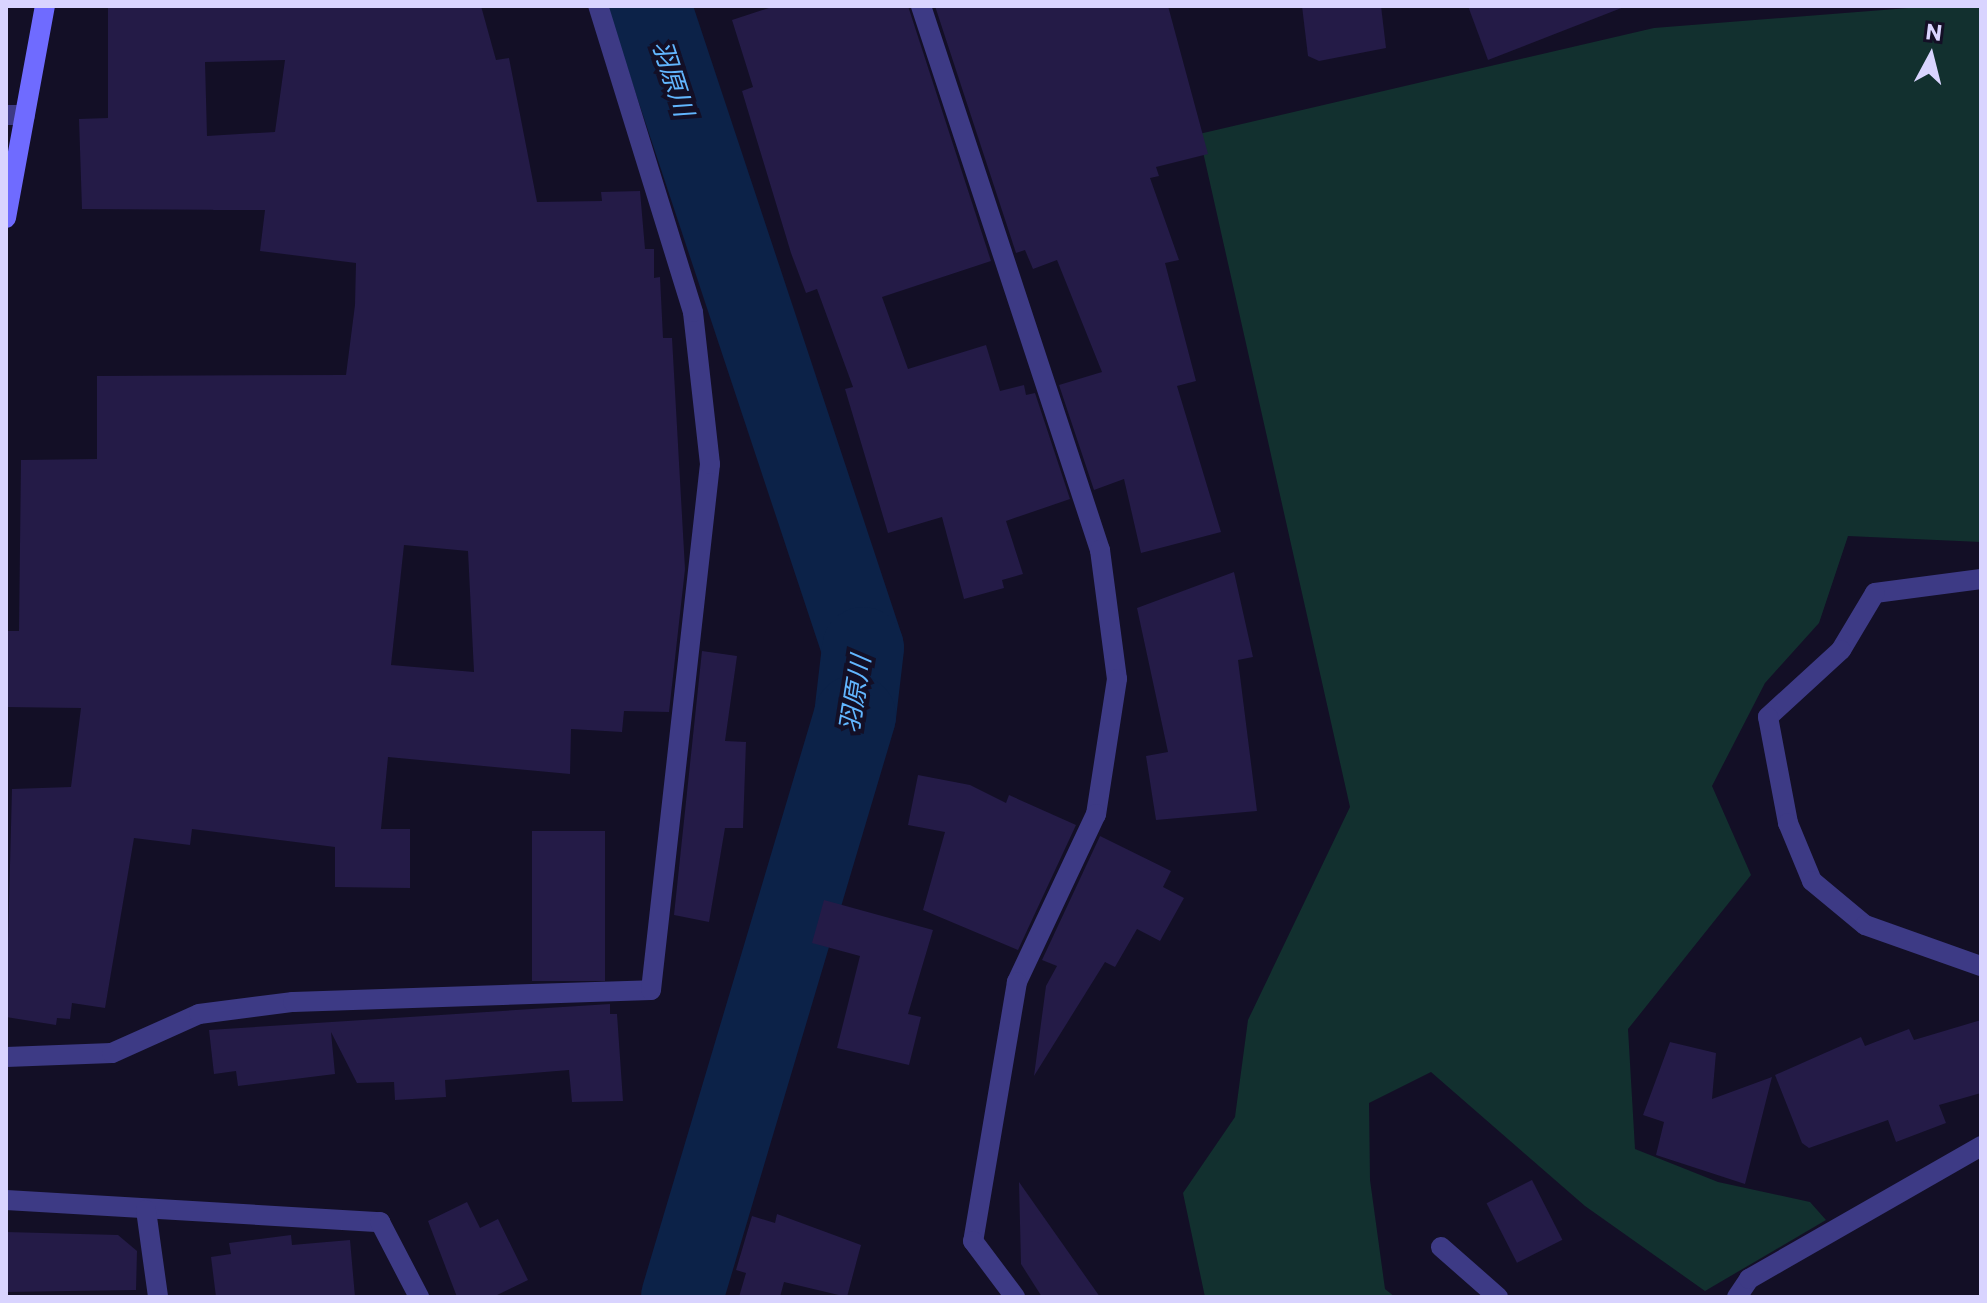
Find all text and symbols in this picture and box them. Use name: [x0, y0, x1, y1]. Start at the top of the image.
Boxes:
north arrow: [1891, 16, 1971, 96]
text: N: [1924, 17, 1944, 46]
water label: 羽原川: [647, 36, 701, 120]
water label: 羽原川: [832, 653, 876, 735]

